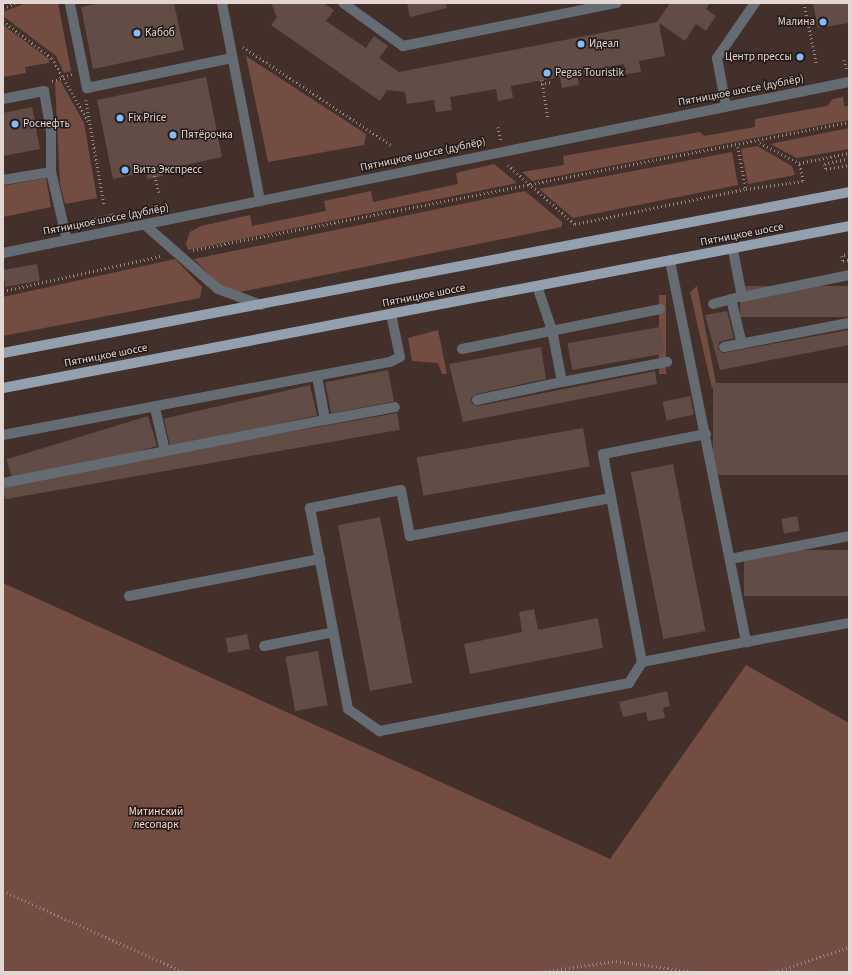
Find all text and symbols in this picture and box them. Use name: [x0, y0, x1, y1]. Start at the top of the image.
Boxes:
place label: Малина: [778, 15, 815, 29]
marker: Малина: [818, 17, 828, 27]
place label: Кабоб: [145, 26, 175, 40]
marker: Кабоб: [132, 28, 142, 38]
place label: Идеал: [589, 37, 619, 51]
marker: Идеал: [576, 39, 586, 49]
place label: Центр прессы: [725, 50, 792, 64]
marker: Центр прессы: [795, 52, 805, 62]
place label: Pegas Touristik: [555, 66, 624, 80]
marker: Pegas Touristik: [542, 68, 552, 78]
street label: Пятницкое шоссе (дублёр): [677, 72, 805, 110]
place label: Fix Price: [128, 111, 166, 125]
marker: Fix Price: [115, 113, 125, 123]
place label: Роснефть: [23, 117, 70, 131]
marker: Роснефть: [10, 119, 20, 129]
place label: Пятёрочка: [181, 128, 233, 142]
marker: Пятёрочка: [168, 130, 178, 140]
street label: Пятницкое шоссе (дублёр): [359, 135, 487, 175]
place label: Вита Экспресс: [133, 163, 202, 177]
marker: Вита Экспресс: [120, 165, 130, 175]
street label: Пятницкое шоссе (дублёр): [42, 201, 170, 239]
street label: Пятницкое шоссе: [699, 220, 785, 250]
street label: Пятницкое шоссе: [381, 281, 467, 311]
street label: Пятницкое шоссе: [63, 341, 149, 371]
park label: Митинский лесопарк: [129, 806, 183, 832]

